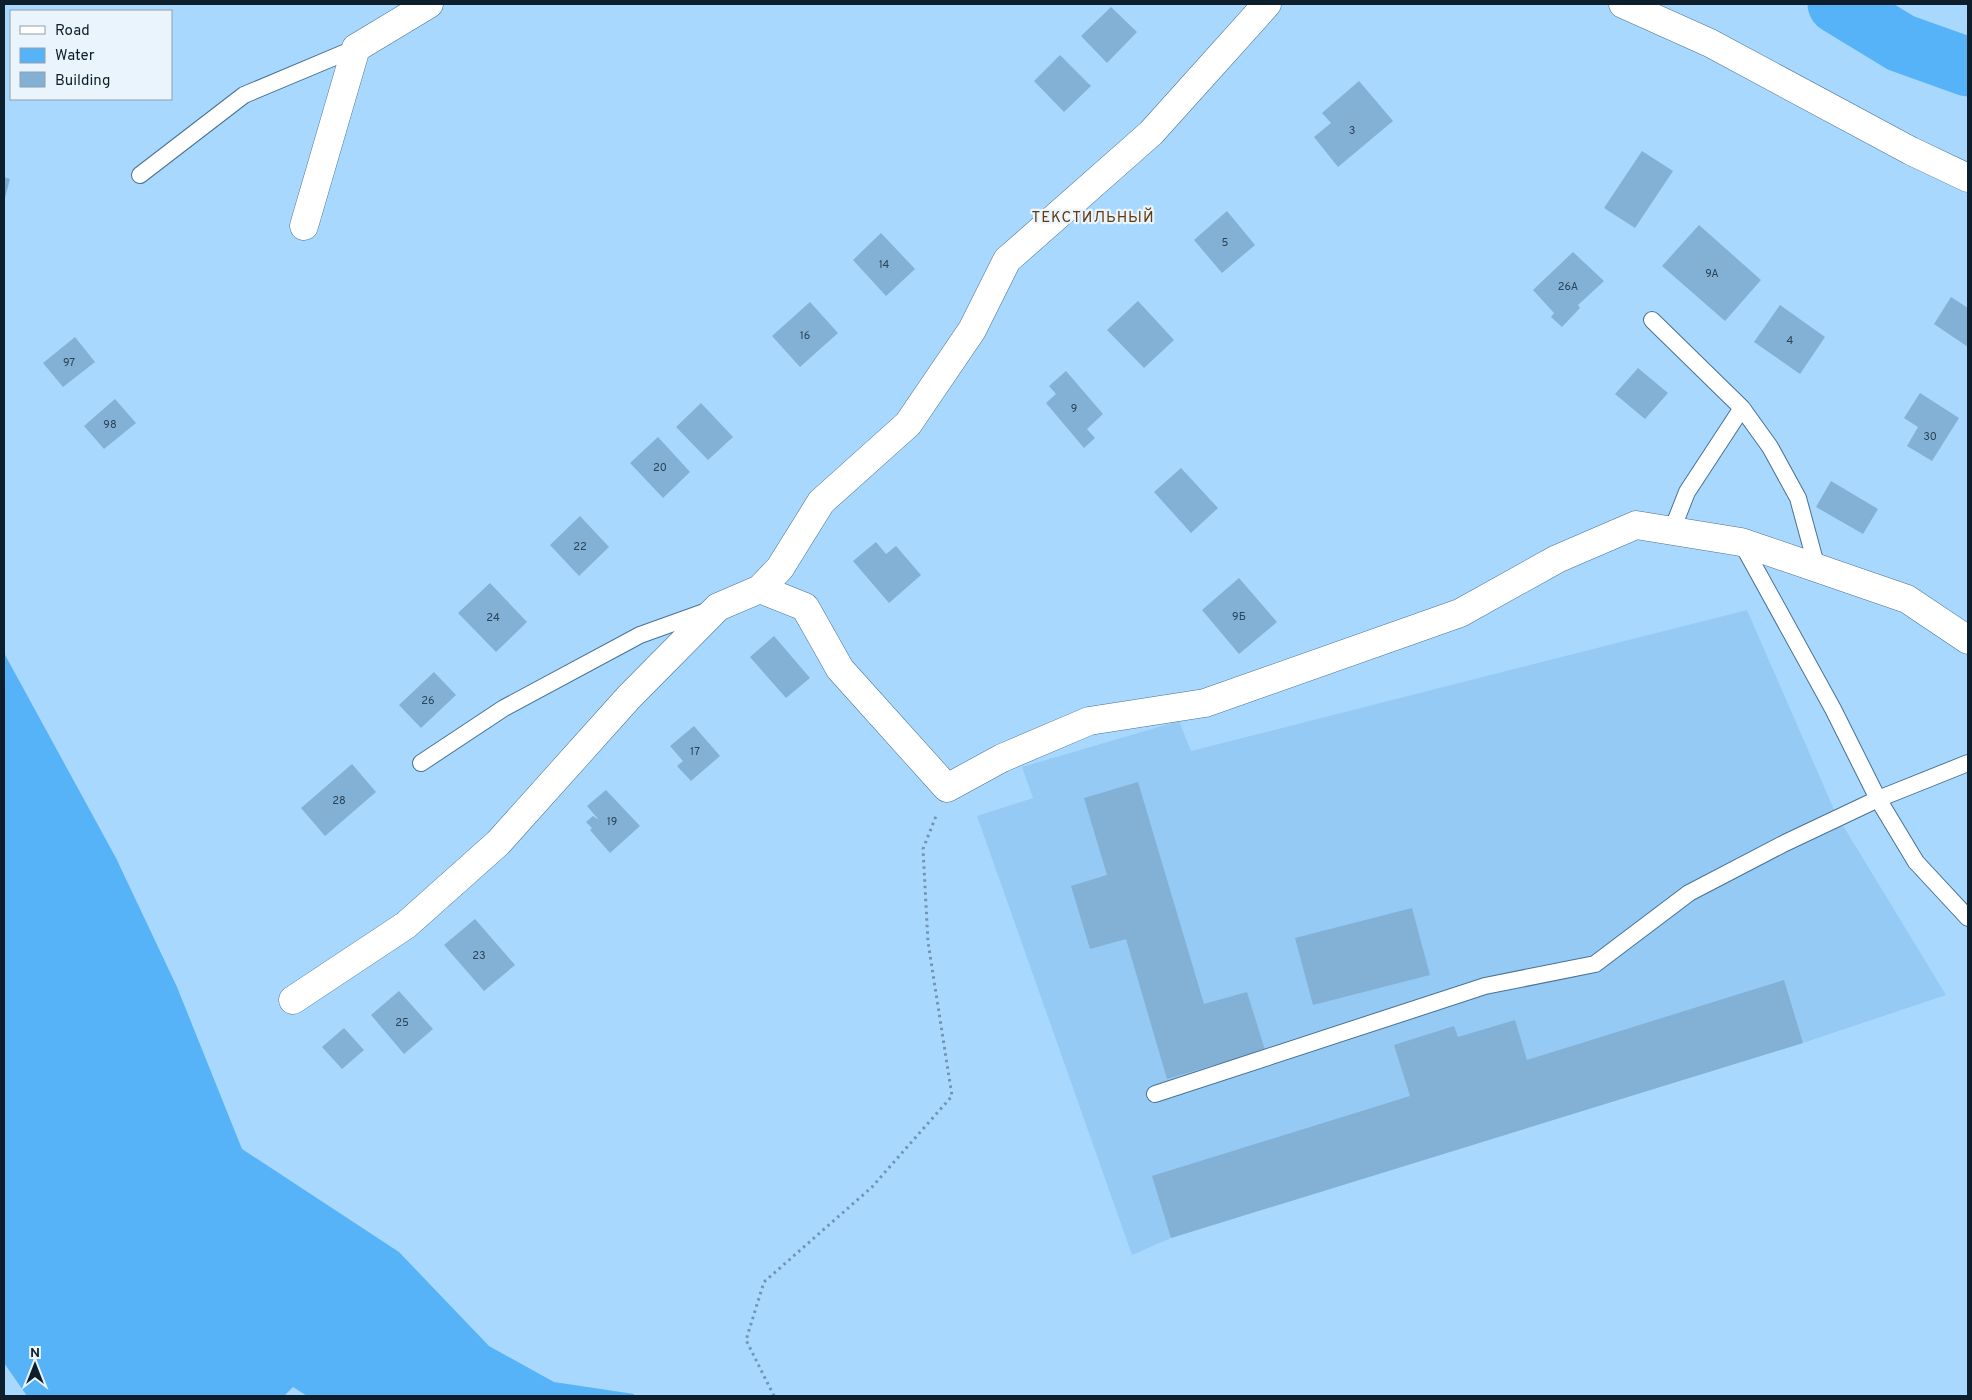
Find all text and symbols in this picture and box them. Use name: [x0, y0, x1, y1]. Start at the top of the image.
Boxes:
legend: [10, 10, 172, 100]
text: Road: [55, 22, 90, 41]
text: Water: [55, 47, 95, 66]
text: Building: [55, 72, 110, 91]
house number: 3: [1349, 124, 1355, 138]
district label: ТЕКСТИЛЬНЫЙ: [1031, 207, 1155, 228]
house number: 5: [1222, 236, 1229, 250]
house number: 14: [879, 258, 890, 272]
house number: 9А: [1705, 267, 1719, 281]
house number: 26А: [1558, 280, 1578, 294]
house number: 16: [800, 329, 810, 343]
house number: 4: [1787, 334, 1794, 348]
house number: 97: [63, 356, 75, 370]
house number: 9: [1071, 402, 1077, 416]
house number: 98: [103, 418, 117, 432]
house number: 30: [1923, 430, 1937, 444]
house number: 20: [653, 461, 667, 475]
house number: 22: [573, 540, 587, 554]
house number: 9Б: [1232, 610, 1246, 624]
house number: 24: [486, 611, 500, 625]
house number: 26: [421, 694, 435, 708]
house number: 17: [690, 745, 700, 759]
house number: 28: [332, 794, 346, 808]
house number: 19: [607, 815, 617, 829]
house number: 23: [472, 949, 486, 963]
house number: 25: [395, 1016, 409, 1030]
north arrow: [10, 1340, 60, 1390]
text: N: [30, 1345, 40, 1362]

